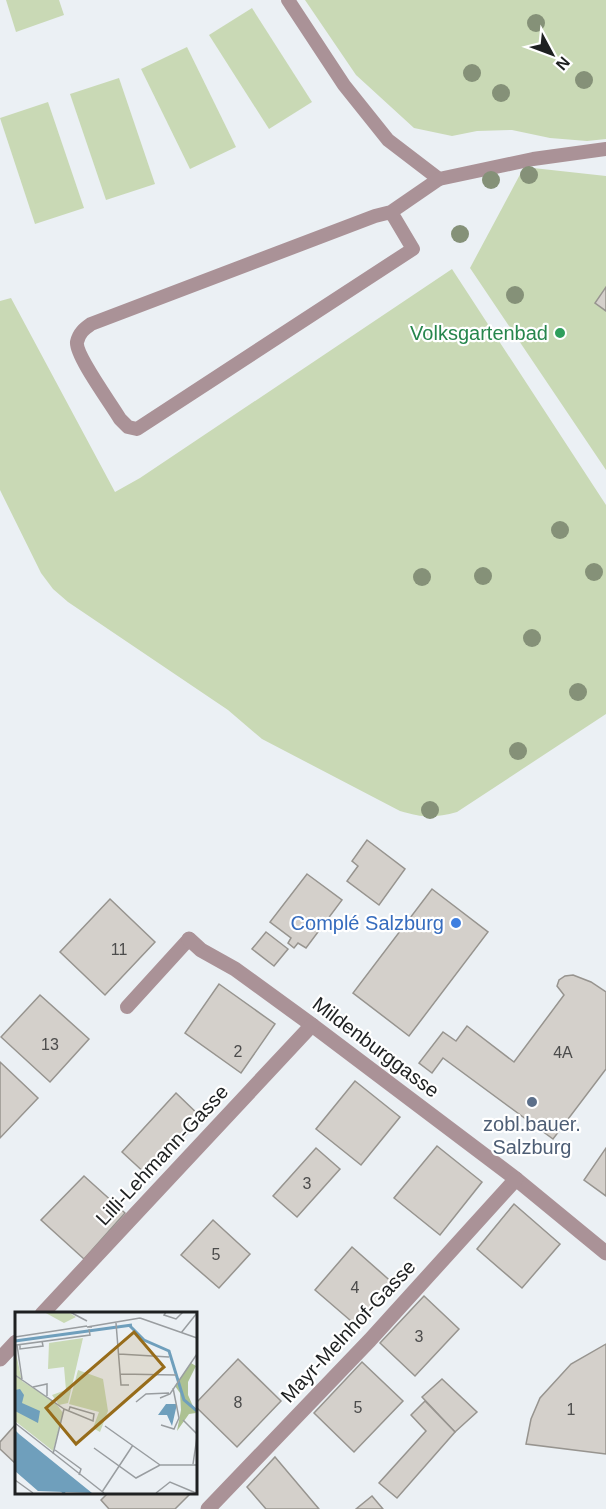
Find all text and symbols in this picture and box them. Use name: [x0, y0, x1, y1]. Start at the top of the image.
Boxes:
north arrow: [522, 24, 582, 84]
text: N: [553, 54, 573, 73]
place label: Volksgartenbad: [410, 322, 548, 344]
marker: Volksgartenbad: [553, 326, 567, 340]
place label: Complé Salzburg: [291, 912, 444, 934]
marker: Complé Salzburg: [449, 916, 463, 930]
house number: 11: [111, 941, 127, 958]
street label: Mildenburggasse: [309, 992, 443, 1102]
house number: 13: [41, 1036, 59, 1053]
house number: 2: [234, 1043, 243, 1060]
house number: 4A: [553, 1044, 573, 1061]
street label: Lilli-Lehmann-Gasse: [91, 1080, 233, 1230]
marker: zobl.bauer. Salzburg: [525, 1095, 539, 1109]
place label: zobl.bauer. Salzburg: [483, 1113, 581, 1158]
house number: 3: [303, 1175, 312, 1192]
house number: 5: [212, 1246, 221, 1263]
street label: Mayr-Melnhof-Gasse: [276, 1255, 420, 1407]
house number: 4: [351, 1279, 360, 1296]
inset map: [15, 1312, 196, 1494]
house number: 3: [415, 1328, 424, 1345]
house number: 8: [234, 1394, 243, 1411]
house number: 5: [354, 1399, 363, 1416]
house number: 1: [567, 1401, 576, 1418]

